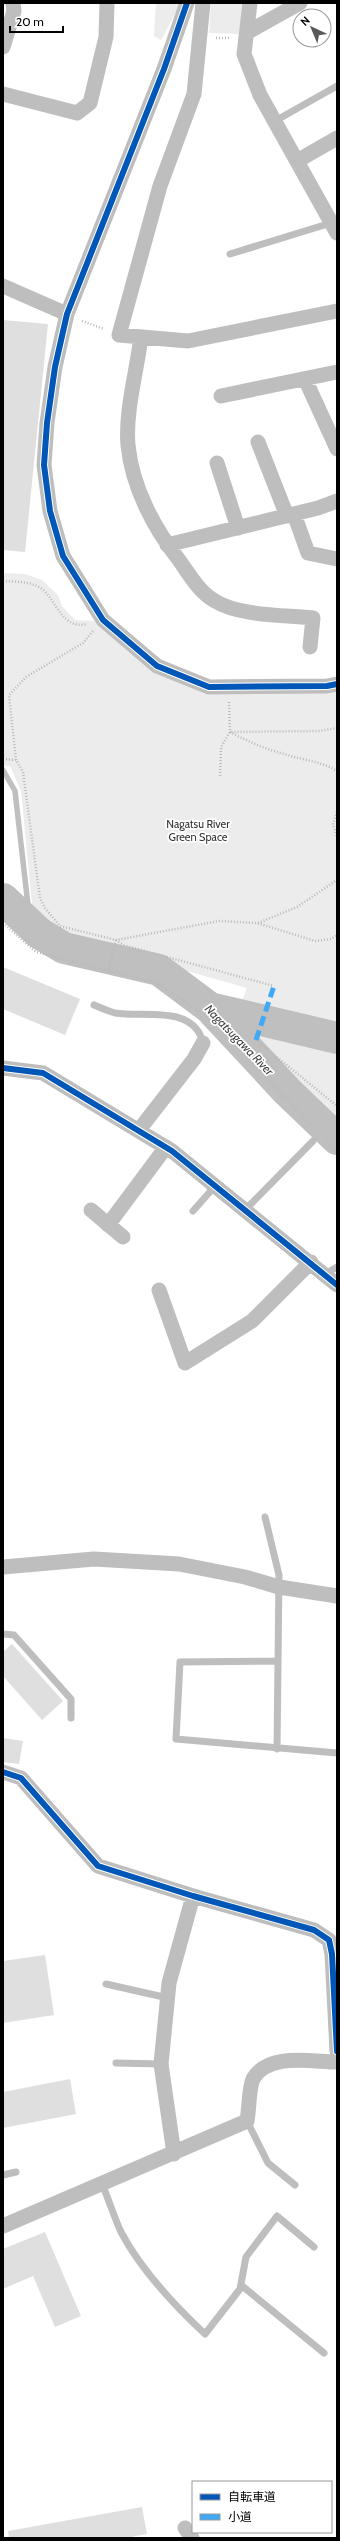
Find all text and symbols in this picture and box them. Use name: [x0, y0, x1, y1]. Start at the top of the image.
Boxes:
scale bar: [10, 8, 63, 34]
north arrow: [292, 8, 332, 48]
text: N: [297, 13, 313, 29]
text: 20 m: [16, 14, 44, 29]
park label: Nagatsu River Green Space: [166, 817, 230, 844]
water label: Nagatsugawa River: [202, 1001, 278, 1079]
legend: [192, 2481, 332, 2533]
text: 自転車道: [228, 2489, 276, 2504]
text: 小道: [228, 2509, 252, 2524]

